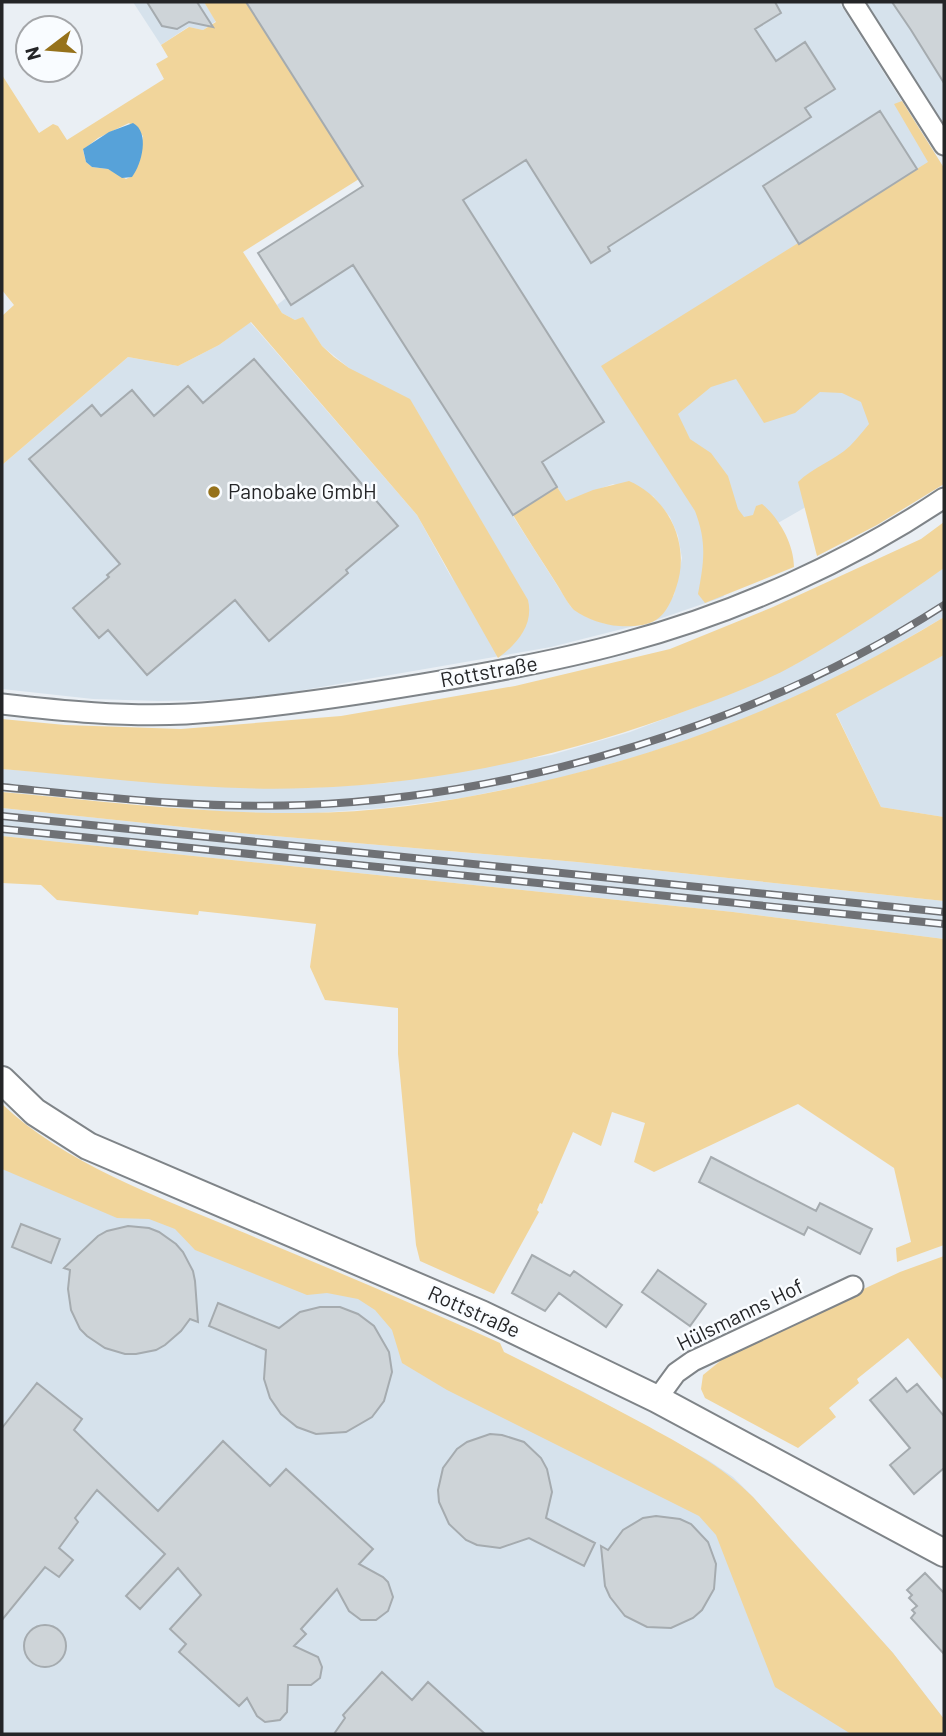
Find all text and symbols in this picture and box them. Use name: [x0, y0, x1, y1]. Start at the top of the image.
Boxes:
north arrow: [14, 14, 84, 84]
text: N: [19, 45, 45, 63]
place label: Panobake GmbH: [228, 478, 377, 503]
marker: Panobake GmbH: [206, 484, 222, 500]
street label: Rottstraße: [438, 650, 539, 691]
street label: Hülsmanns Hof: [672, 1272, 807, 1355]
street label: Rottstraße: [425, 1279, 525, 1342]

